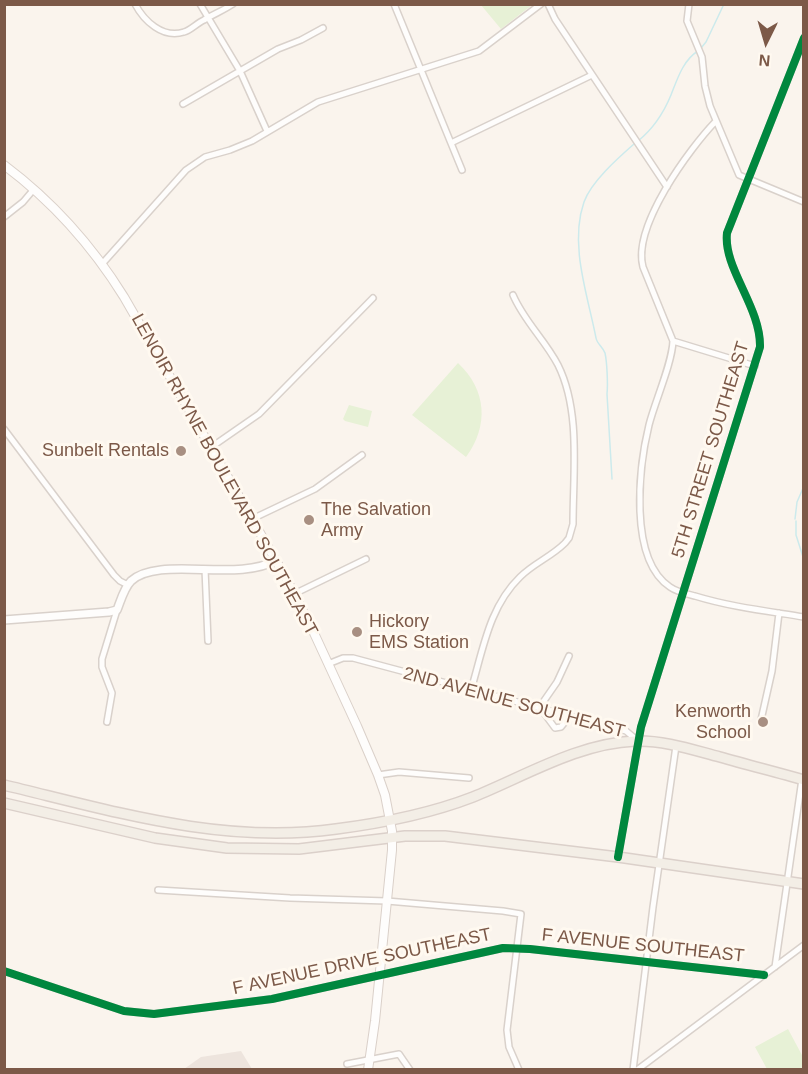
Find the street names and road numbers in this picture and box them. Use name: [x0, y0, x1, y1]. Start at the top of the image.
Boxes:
street label: LENOIR RHYNE BOULEVARD SOUTHEAST: [126, 310, 322, 640]
street label: 5TH STREET SOUTHEAST: [668, 339, 754, 561]
street label: 2ND AVENUE SOUTHEAST: [401, 663, 627, 743]
street label: F AVENUE DRIVE SOUTHEAST: [231, 924, 493, 1000]
street label: F AVENUE SOUTHEAST: [541, 925, 745, 967]

